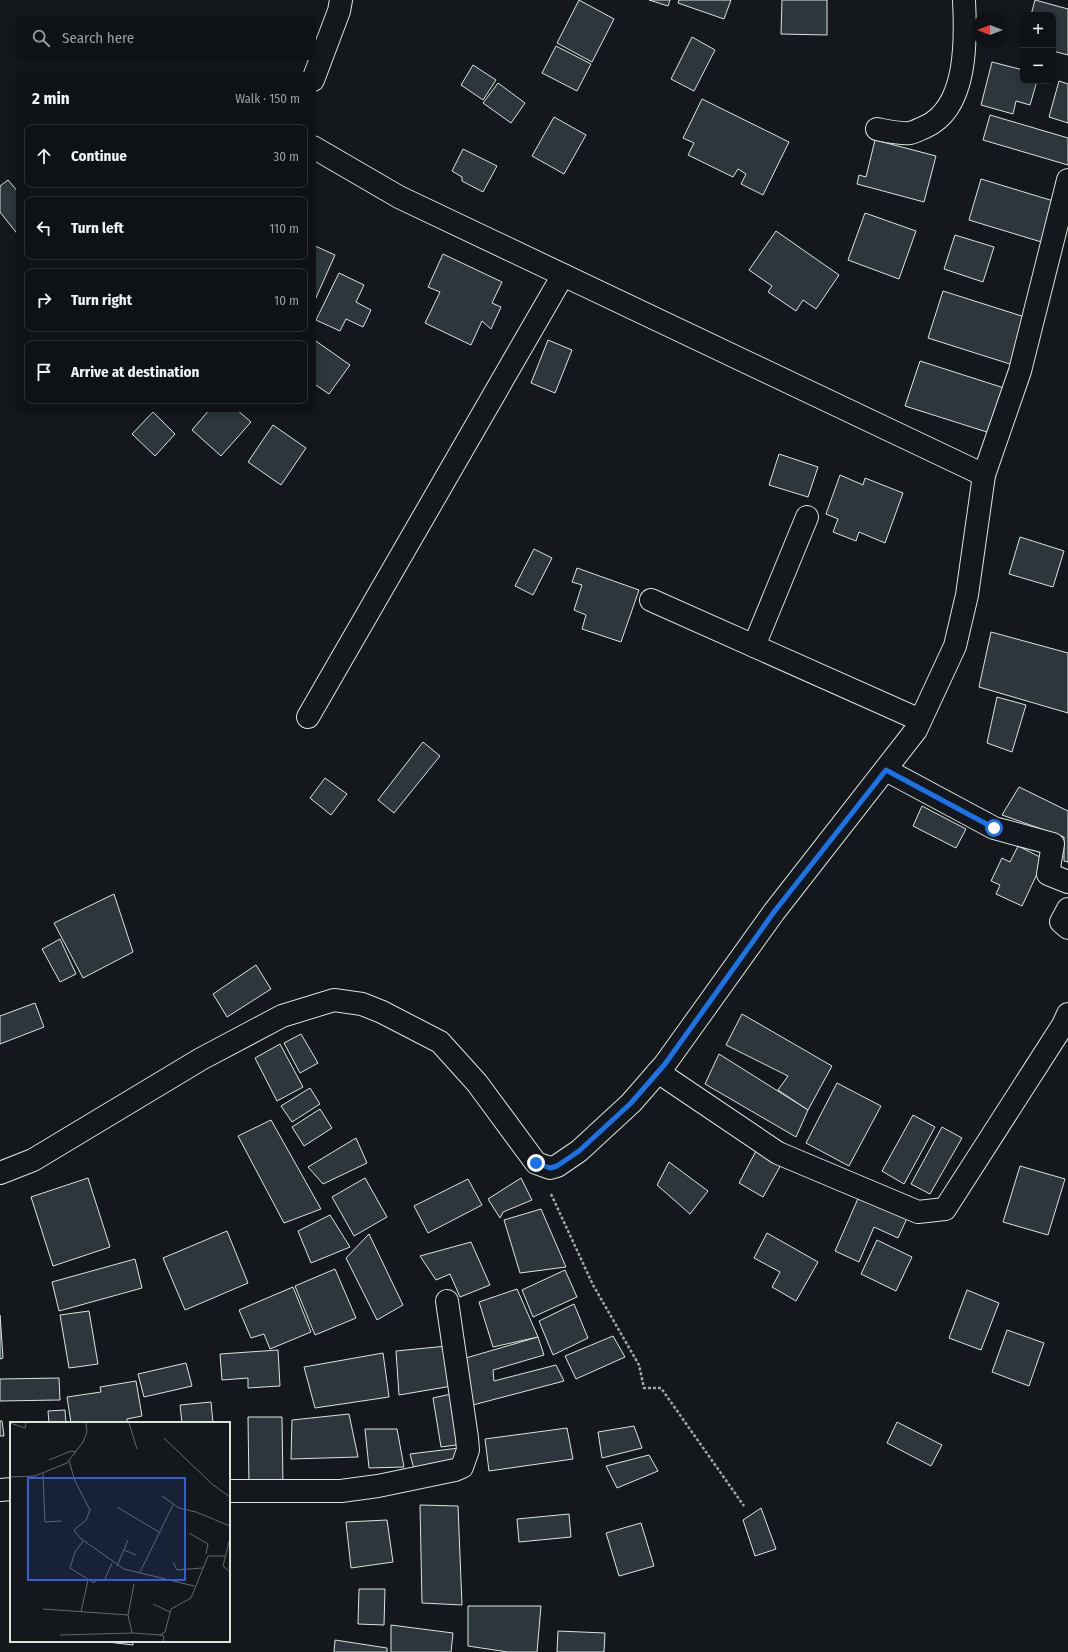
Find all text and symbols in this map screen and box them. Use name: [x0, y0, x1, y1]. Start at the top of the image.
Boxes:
north arrow: [972, 12, 1008, 48]
map controls: [1020, 12, 1056, 84]
button: +: [1020, 12, 1056, 48]
search box: [16, 16, 316, 60]
icon: search: [30, 27, 52, 49]
text: Search here: [62, 29, 134, 47]
button: −: [1020, 48, 1056, 84]
text: 2 min: [32, 88, 70, 109]
text: Walk · 150 m: [235, 91, 300, 106]
icon: ahead: [33, 145, 55, 167]
text: Continue: [71, 147, 127, 165]
text: 30 m: [273, 149, 299, 164]
icon: left: [33, 217, 55, 239]
text: Turn left: [71, 219, 124, 237]
text: 110 m: [269, 221, 299, 236]
icon: right: [33, 289, 55, 311]
text: Turn right: [71, 291, 132, 309]
text: 10 m: [274, 293, 299, 308]
icon: arrive: [33, 361, 55, 383]
text: Arrive at destination: [71, 363, 199, 381]
route start: [985, 819, 1003, 837]
route end: [527, 1154, 545, 1172]
inset map: [10, 1422, 230, 1642]

